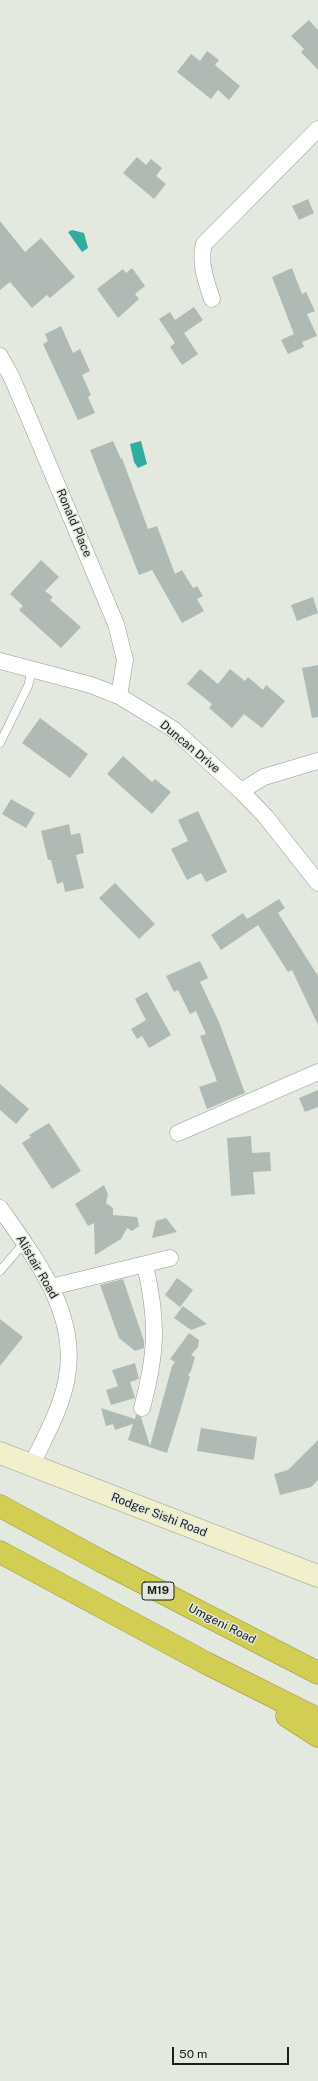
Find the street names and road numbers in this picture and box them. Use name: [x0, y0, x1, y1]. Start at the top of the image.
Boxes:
street label: Ronald Place: [53, 487, 95, 559]
street label: Duncan Drive: [157, 718, 223, 776]
street label: Alistair Road: [13, 1233, 61, 1301]
street label: Rodger Sishi Road: [109, 1490, 209, 1540]
road number: M19: [142, 1582, 174, 1600]
street label: Umgeni Road: [186, 1601, 258, 1647]

